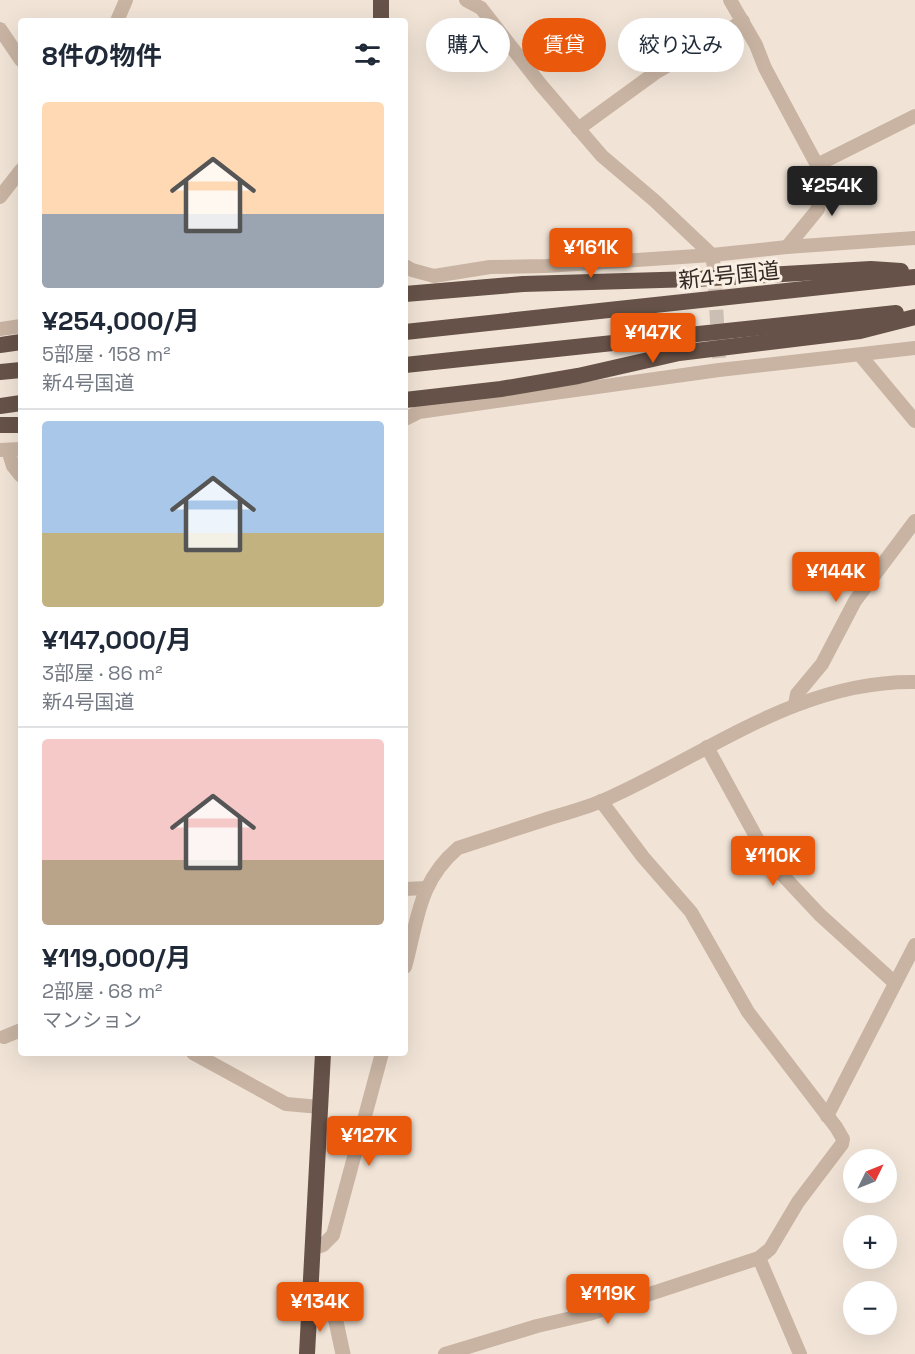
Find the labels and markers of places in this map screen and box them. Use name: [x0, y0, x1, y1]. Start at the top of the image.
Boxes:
pin: ¥254K: [790, 166, 874, 217]
pin: ¥161K: [549, 228, 633, 279]
pin: ¥147K: [611, 313, 695, 364]
pin: ¥144K: [794, 552, 878, 603]
pin: ¥110K: [731, 836, 815, 887]
pin: ¥127K: [327, 1116, 411, 1167]
pin: ¥119K: [566, 1274, 650, 1325]
pin: ¥134K: [278, 1282, 362, 1333]

